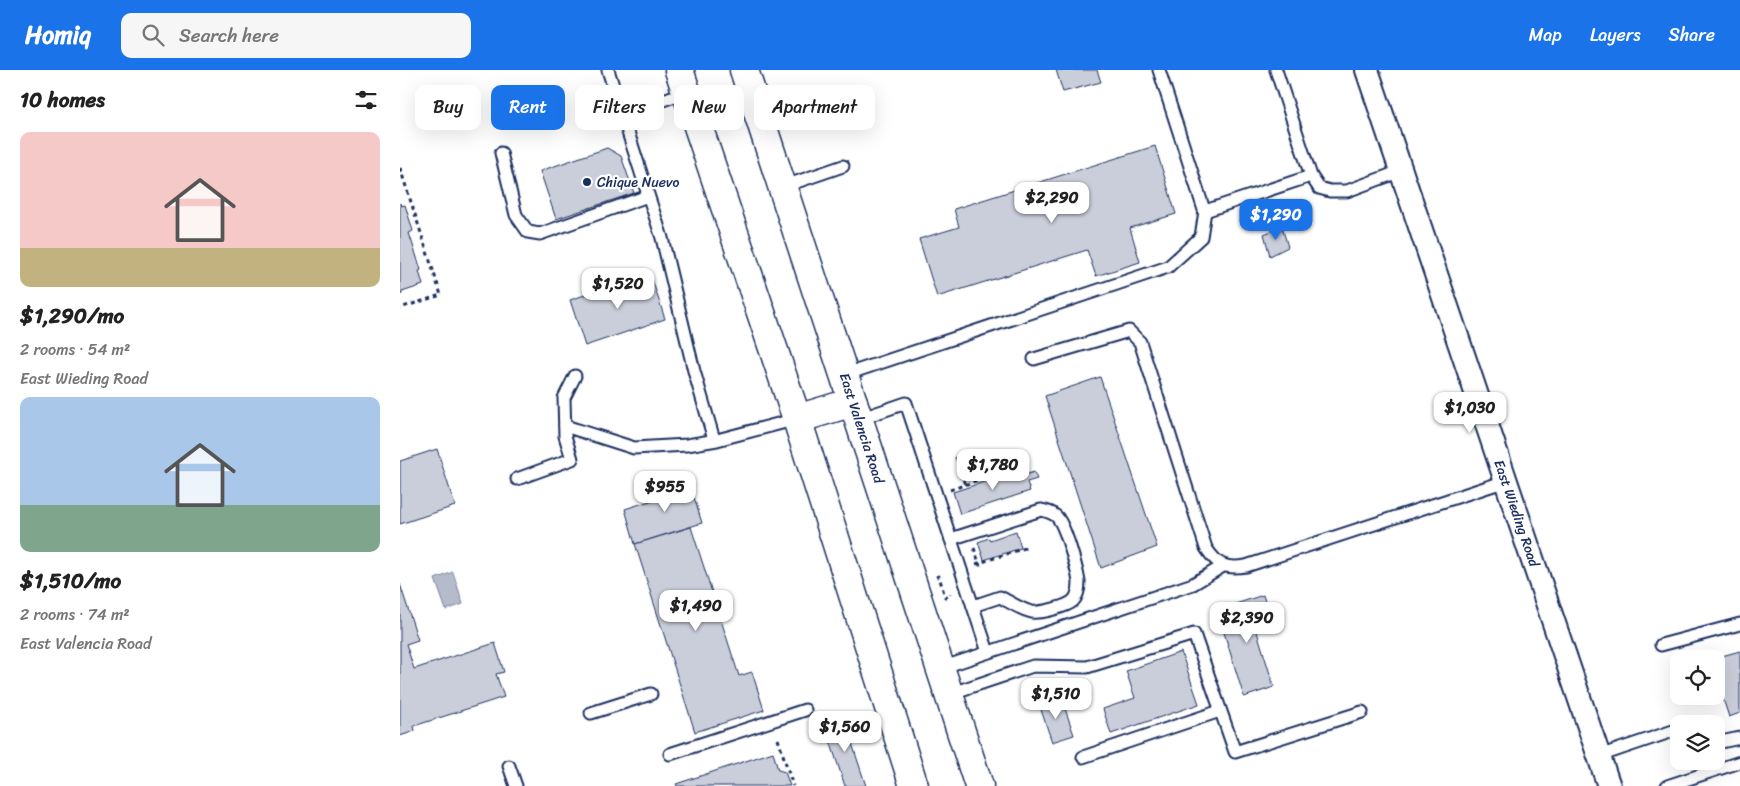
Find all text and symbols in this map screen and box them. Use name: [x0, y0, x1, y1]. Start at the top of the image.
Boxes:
search box: [121, 13, 471, 58]
text: Homiq: [25, 14, 91, 56]
text: Search here: [179, 19, 279, 52]
text: Map: [1529, 19, 1562, 51]
text: Layers: [1590, 19, 1641, 51]
text: Share: [1669, 19, 1715, 51]
icon: search: [139, 21, 167, 49]
text: 10 homes: [20, 81, 105, 119]
chip: Buy: [415, 85, 481, 130]
chip: Rent: [491, 85, 565, 130]
chip: Filters: [575, 85, 664, 130]
chip: New: [674, 85, 744, 130]
chip: Apartment: [754, 85, 875, 130]
icon: filters: [352, 86, 380, 114]
icon: home: [155, 165, 245, 255]
place label: Chique Nuevo: [597, 170, 680, 195]
marker: Chique Nuevo: [581, 176, 593, 188]
pin: $2,290: [1011, 182, 1093, 224]
text: $2,290: [1025, 183, 1079, 212]
pin: $1,290: [1235, 198, 1317, 241]
text: $1,290: [1250, 200, 1302, 229]
pin: $1,520: [577, 268, 659, 310]
text: $1,520: [592, 269, 644, 298]
text: $1,290/mo: [20, 297, 124, 335]
text: 2 rooms · 54 m²: [20, 335, 130, 364]
text: East Wieding Road: [20, 364, 148, 393]
street label: East Valencia Road: [832, 370, 892, 488]
pin: $1,030: [1429, 392, 1511, 434]
text: $1,030: [1445, 393, 1495, 422]
icon: home: [155, 430, 245, 520]
pin: $1,780: [952, 448, 1034, 491]
text: $1,780: [968, 450, 1018, 479]
street label: East Wieding Road: [1486, 456, 1547, 572]
pin: $955: [635, 470, 695, 513]
text: $955: [645, 472, 685, 501]
text: $1,510/mo: [20, 562, 121, 600]
pin: $1,490: [655, 590, 737, 632]
text: $1,490: [670, 591, 722, 620]
text: 2 rooms · 74 m²: [20, 600, 130, 629]
pin: $2,390: [1206, 602, 1288, 644]
text: $2,390: [1220, 603, 1274, 632]
text: East Valencia Road: [20, 629, 151, 658]
map controls: [1670, 650, 1725, 770]
button: locate: [1670, 650, 1725, 705]
pin: $1,510: [1015, 678, 1097, 720]
text: $1,510: [1032, 679, 1080, 708]
pin: $1,560: [804, 710, 886, 753]
text: $1,560: [820, 712, 870, 741]
button: layers: [1670, 715, 1725, 770]

